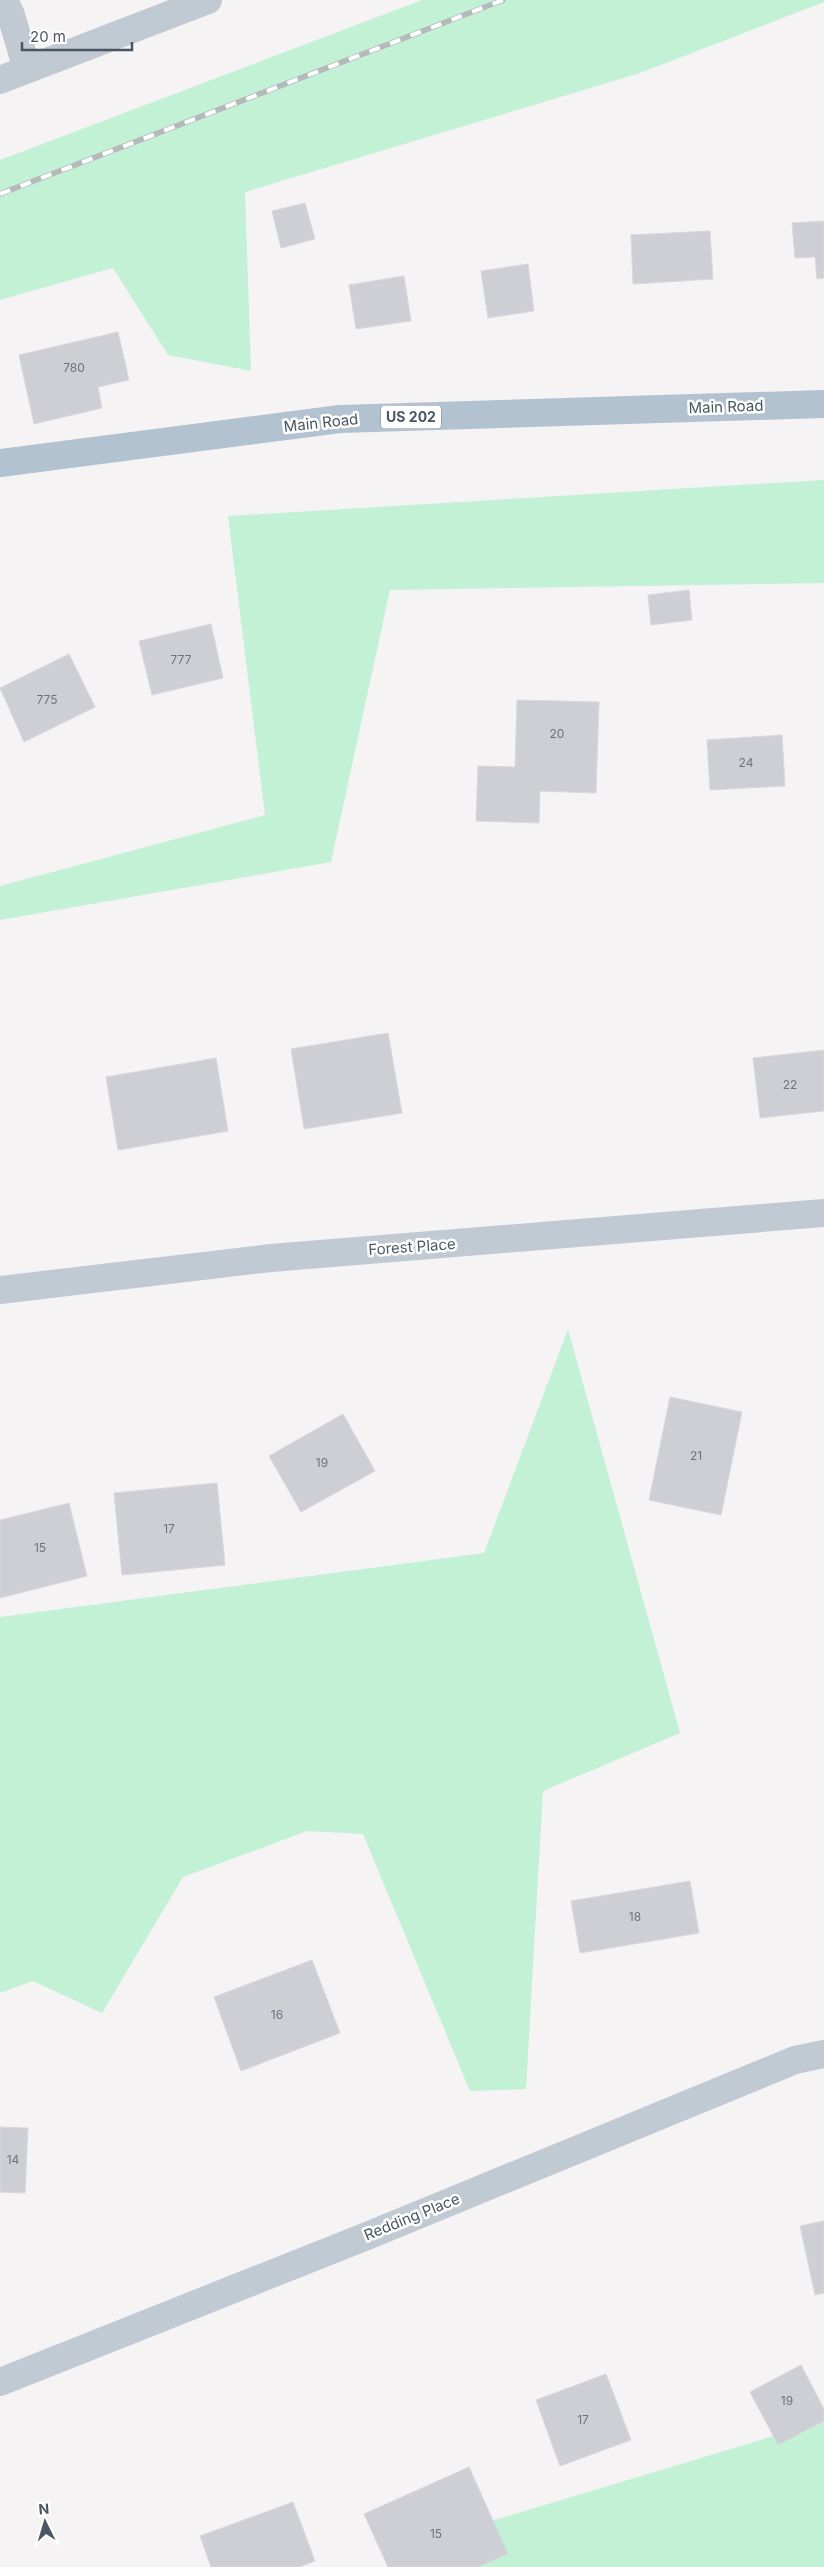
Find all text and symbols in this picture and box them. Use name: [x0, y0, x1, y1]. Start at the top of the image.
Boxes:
scale bar: [22, 20, 132, 52]
text: 20 m: [30, 27, 66, 46]
house number: 780: [63, 360, 85, 375]
street label: Main Road: [688, 396, 764, 417]
road number: US 202: [381, 406, 441, 428]
street label: Main Road: [283, 409, 359, 436]
house number: 777: [171, 652, 192, 667]
house number: 775: [37, 692, 58, 707]
house number: 20: [550, 726, 564, 741]
house number: 24: [739, 755, 754, 770]
house number: 22: [783, 1077, 797, 1092]
street label: Forest Place: [368, 1234, 456, 1259]
house number: 21: [690, 1448, 702, 1463]
house number: 19: [316, 1455, 328, 1470]
house number: 17: [163, 1521, 175, 1536]
house number: 15: [34, 1540, 46, 1555]
house number: 18: [629, 1909, 641, 1924]
house number: 16: [271, 2007, 283, 2022]
house number: 14: [7, 2152, 20, 2167]
street label: Redding Place: [361, 2189, 462, 2244]
house number: 19: [781, 2393, 793, 2408]
house number: 17: [577, 2412, 589, 2427]
north arrow: [20, 2497, 70, 2547]
text: N: [38, 2500, 50, 2517]
house number: 15: [430, 2526, 442, 2541]

